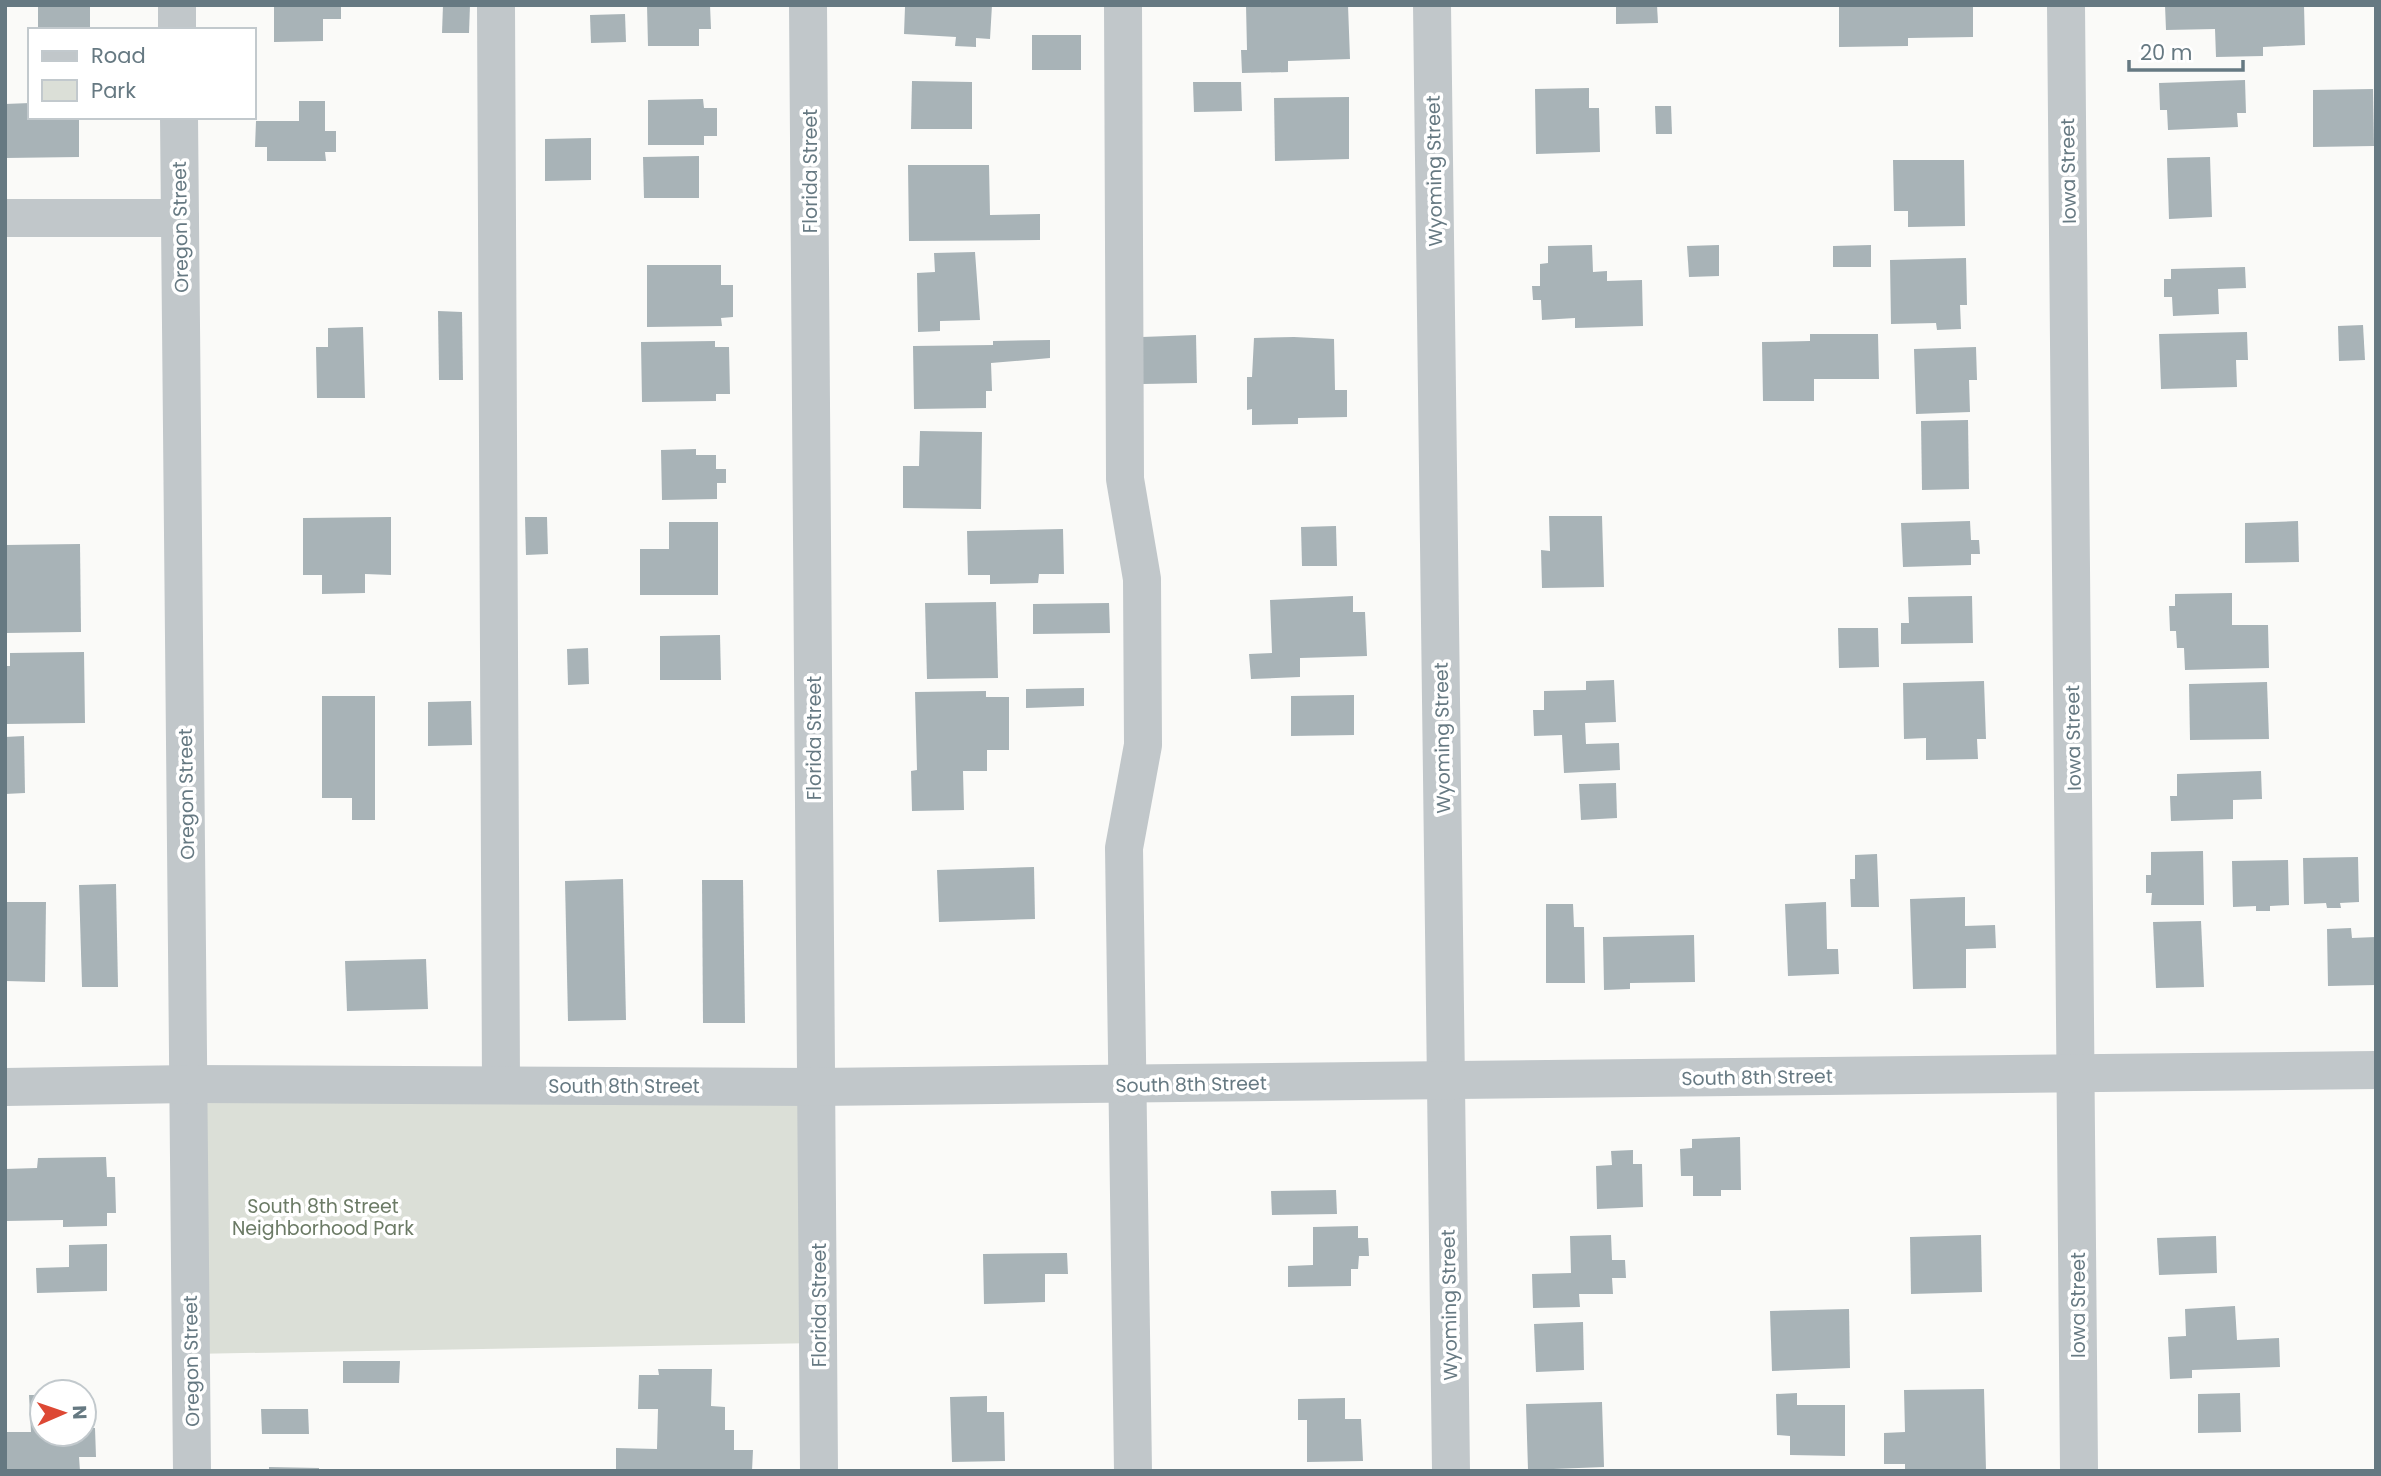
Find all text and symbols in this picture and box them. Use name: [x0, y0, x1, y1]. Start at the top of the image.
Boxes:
legend: [28, 28, 256, 119]
scale bar: [2129, 28, 2243, 72]
text: 20 m: [2140, 38, 2193, 67]
text: Road: [91, 41, 146, 70]
text: Park: [91, 76, 136, 105]
street label: Wyoming Street: [1420, 95, 1449, 247]
street label: Florida Street: [797, 109, 824, 233]
street label: Iowa Street: [2054, 118, 2083, 224]
street label: Oregon Street: [166, 161, 195, 293]
street label: Wyoming Street: [1428, 662, 1457, 814]
street label: Florida Street: [801, 676, 828, 800]
street label: Iowa Street: [2059, 685, 2088, 791]
street label: Oregon Street: [172, 728, 201, 860]
street label: South 8th Street: [1681, 1063, 1833, 1092]
street label: South 8th Street: [1115, 1070, 1267, 1099]
street label: South 8th Street: [548, 1073, 700, 1100]
park label: South 8th Street Neighborhood Park: [232, 1193, 414, 1242]
street label: Wyoming Street: [1435, 1229, 1464, 1381]
street label: Florida Street: [806, 1243, 833, 1367]
street label: Iowa Street: [2065, 1252, 2092, 1358]
street label: Oregon Street: [177, 1295, 206, 1427]
north arrow: [28, 1378, 98, 1448]
text: N: [66, 1405, 93, 1420]

